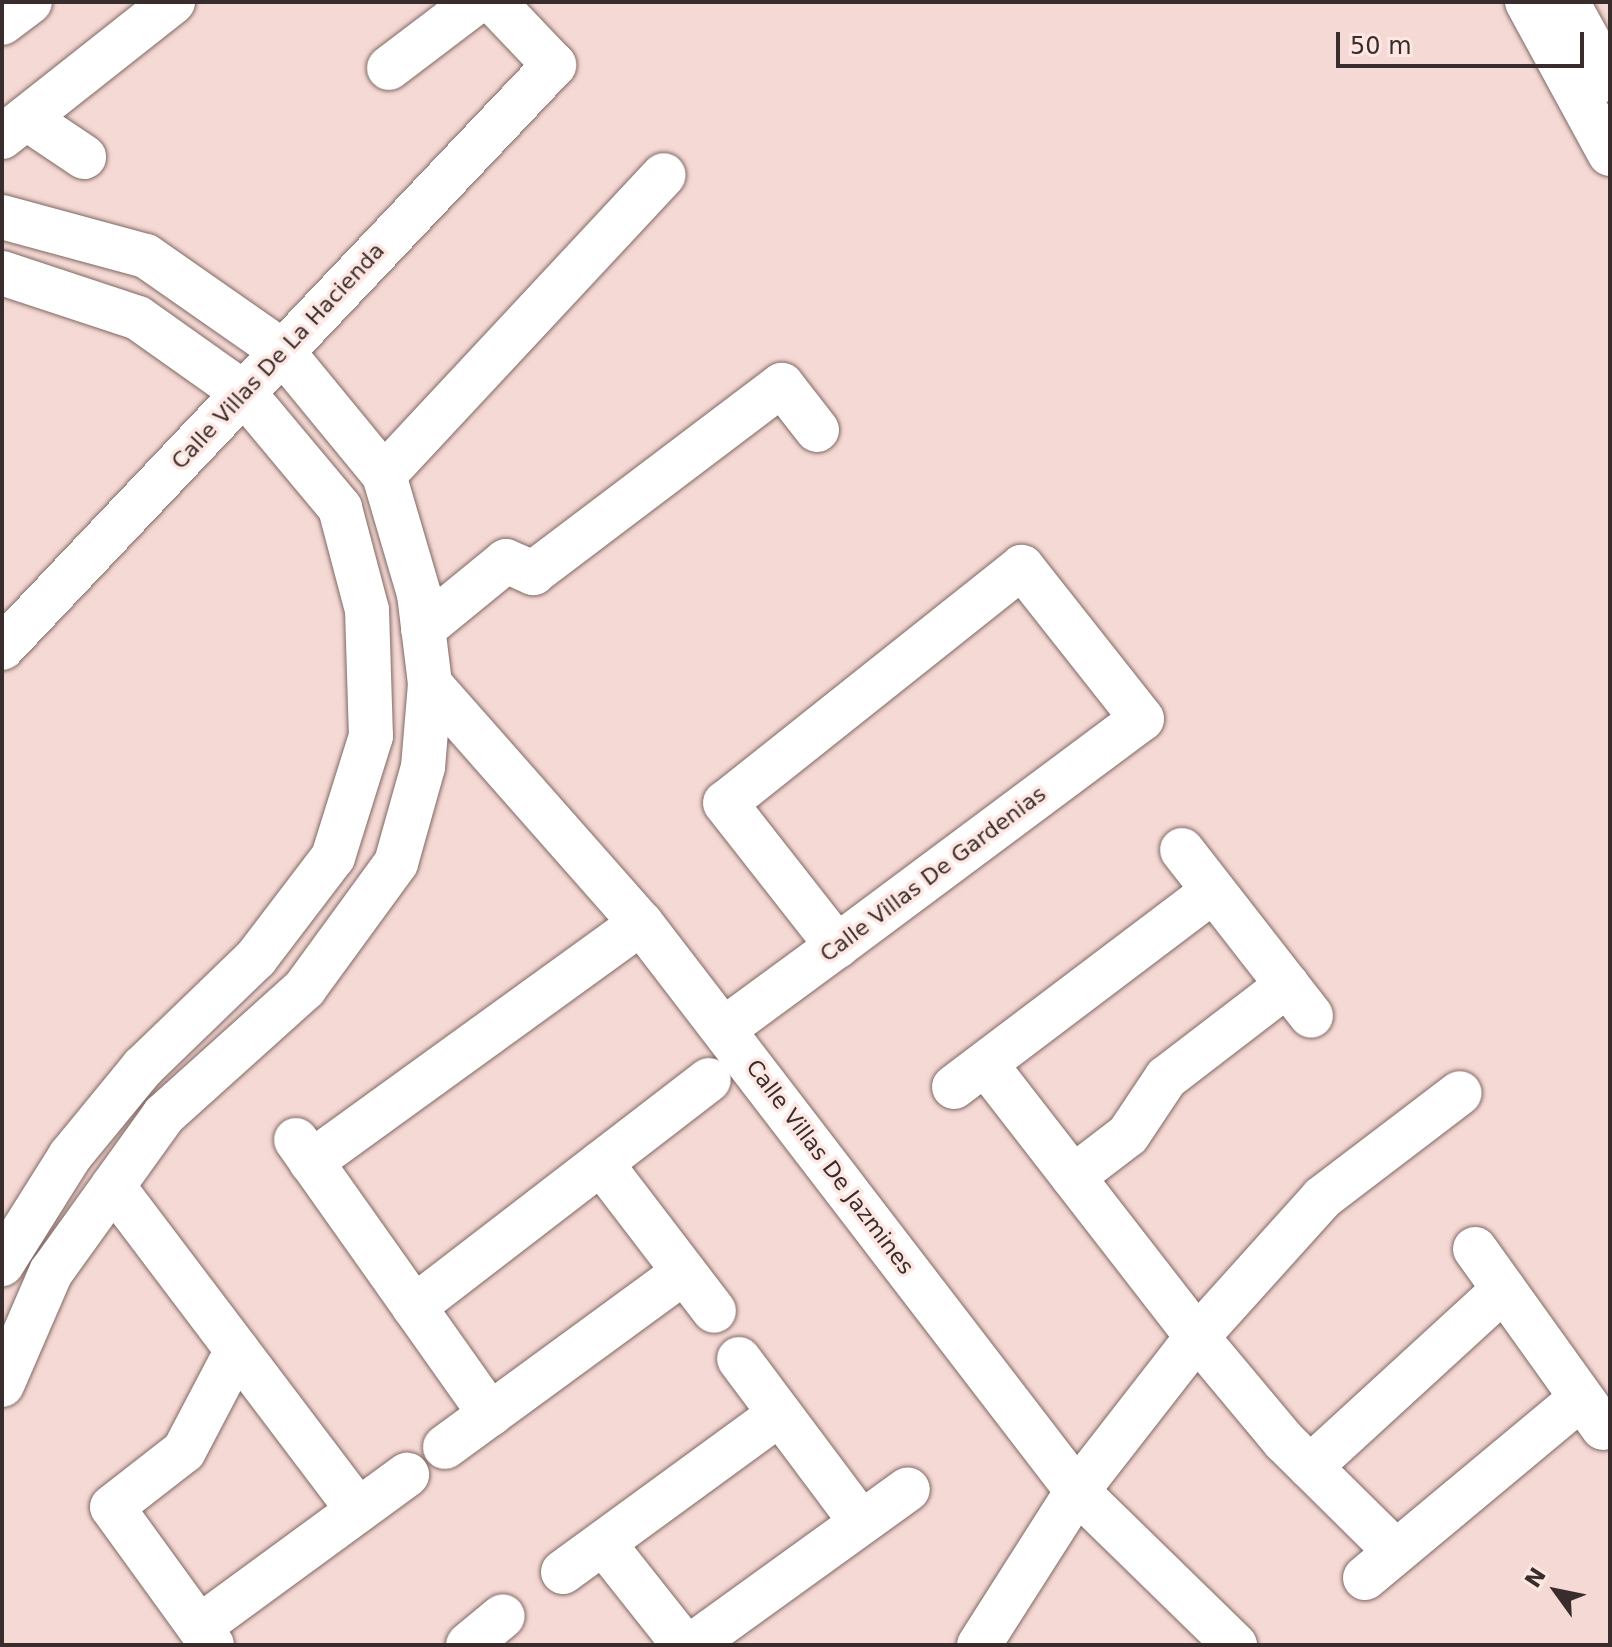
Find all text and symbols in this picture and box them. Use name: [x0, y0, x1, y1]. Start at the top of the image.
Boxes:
scale bar: [1340, 16, 1588, 66]
text: 50 m: [1350, 32, 1412, 60]
street label: Calle Villas De La Hacienda: [166, 237, 390, 475]
street label: Calle Villas De Gardenias: [815, 781, 1051, 967]
street label: Calle Villas De Jazmines: [741, 1054, 919, 1280]
north arrow: [1516, 1551, 1596, 1631]
text: N: [1520, 1563, 1551, 1592]

